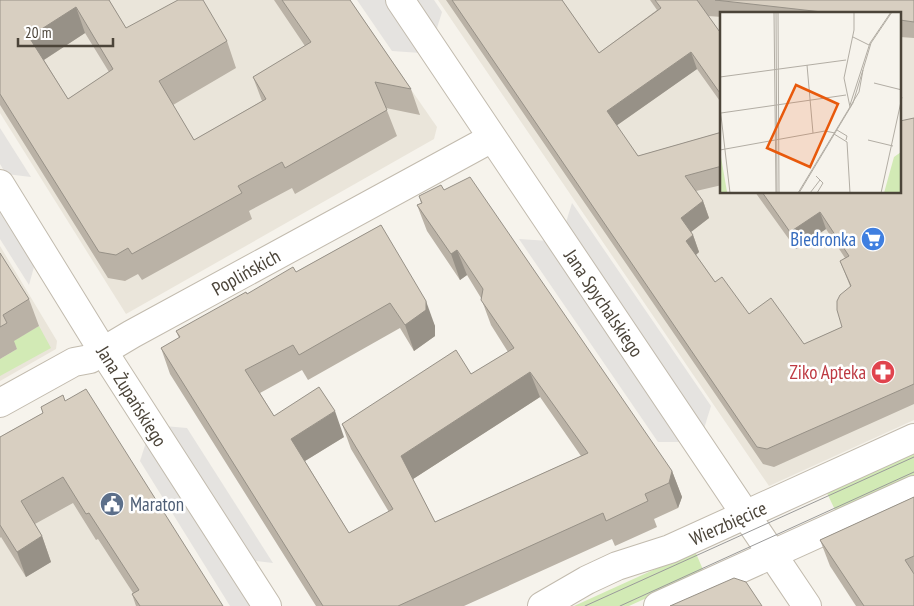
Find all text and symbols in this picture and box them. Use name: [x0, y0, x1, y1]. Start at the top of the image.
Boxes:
inset map: [720, 12, 902, 194]
scale bar: [18, 15, 112, 47]
text: 20 m: [25, 23, 51, 42]
supermarket icon: Biedronka: [860, 226, 886, 252]
place label: Biedronka: [790, 227, 856, 251]
street label: Poplińskich: [208, 243, 284, 301]
street label: Jana Spychalskiego: [559, 244, 649, 361]
street label: Jana Żupańskiego: [91, 340, 172, 451]
pharmacy icon: Ziko Apteka: [870, 359, 896, 385]
place label: Ziko Apteka: [789, 360, 866, 384]
public building icon: Maraton: [99, 491, 125, 517]
place label: Maraton: [130, 492, 184, 516]
street label: Wierzbięcice: [686, 495, 770, 551]

